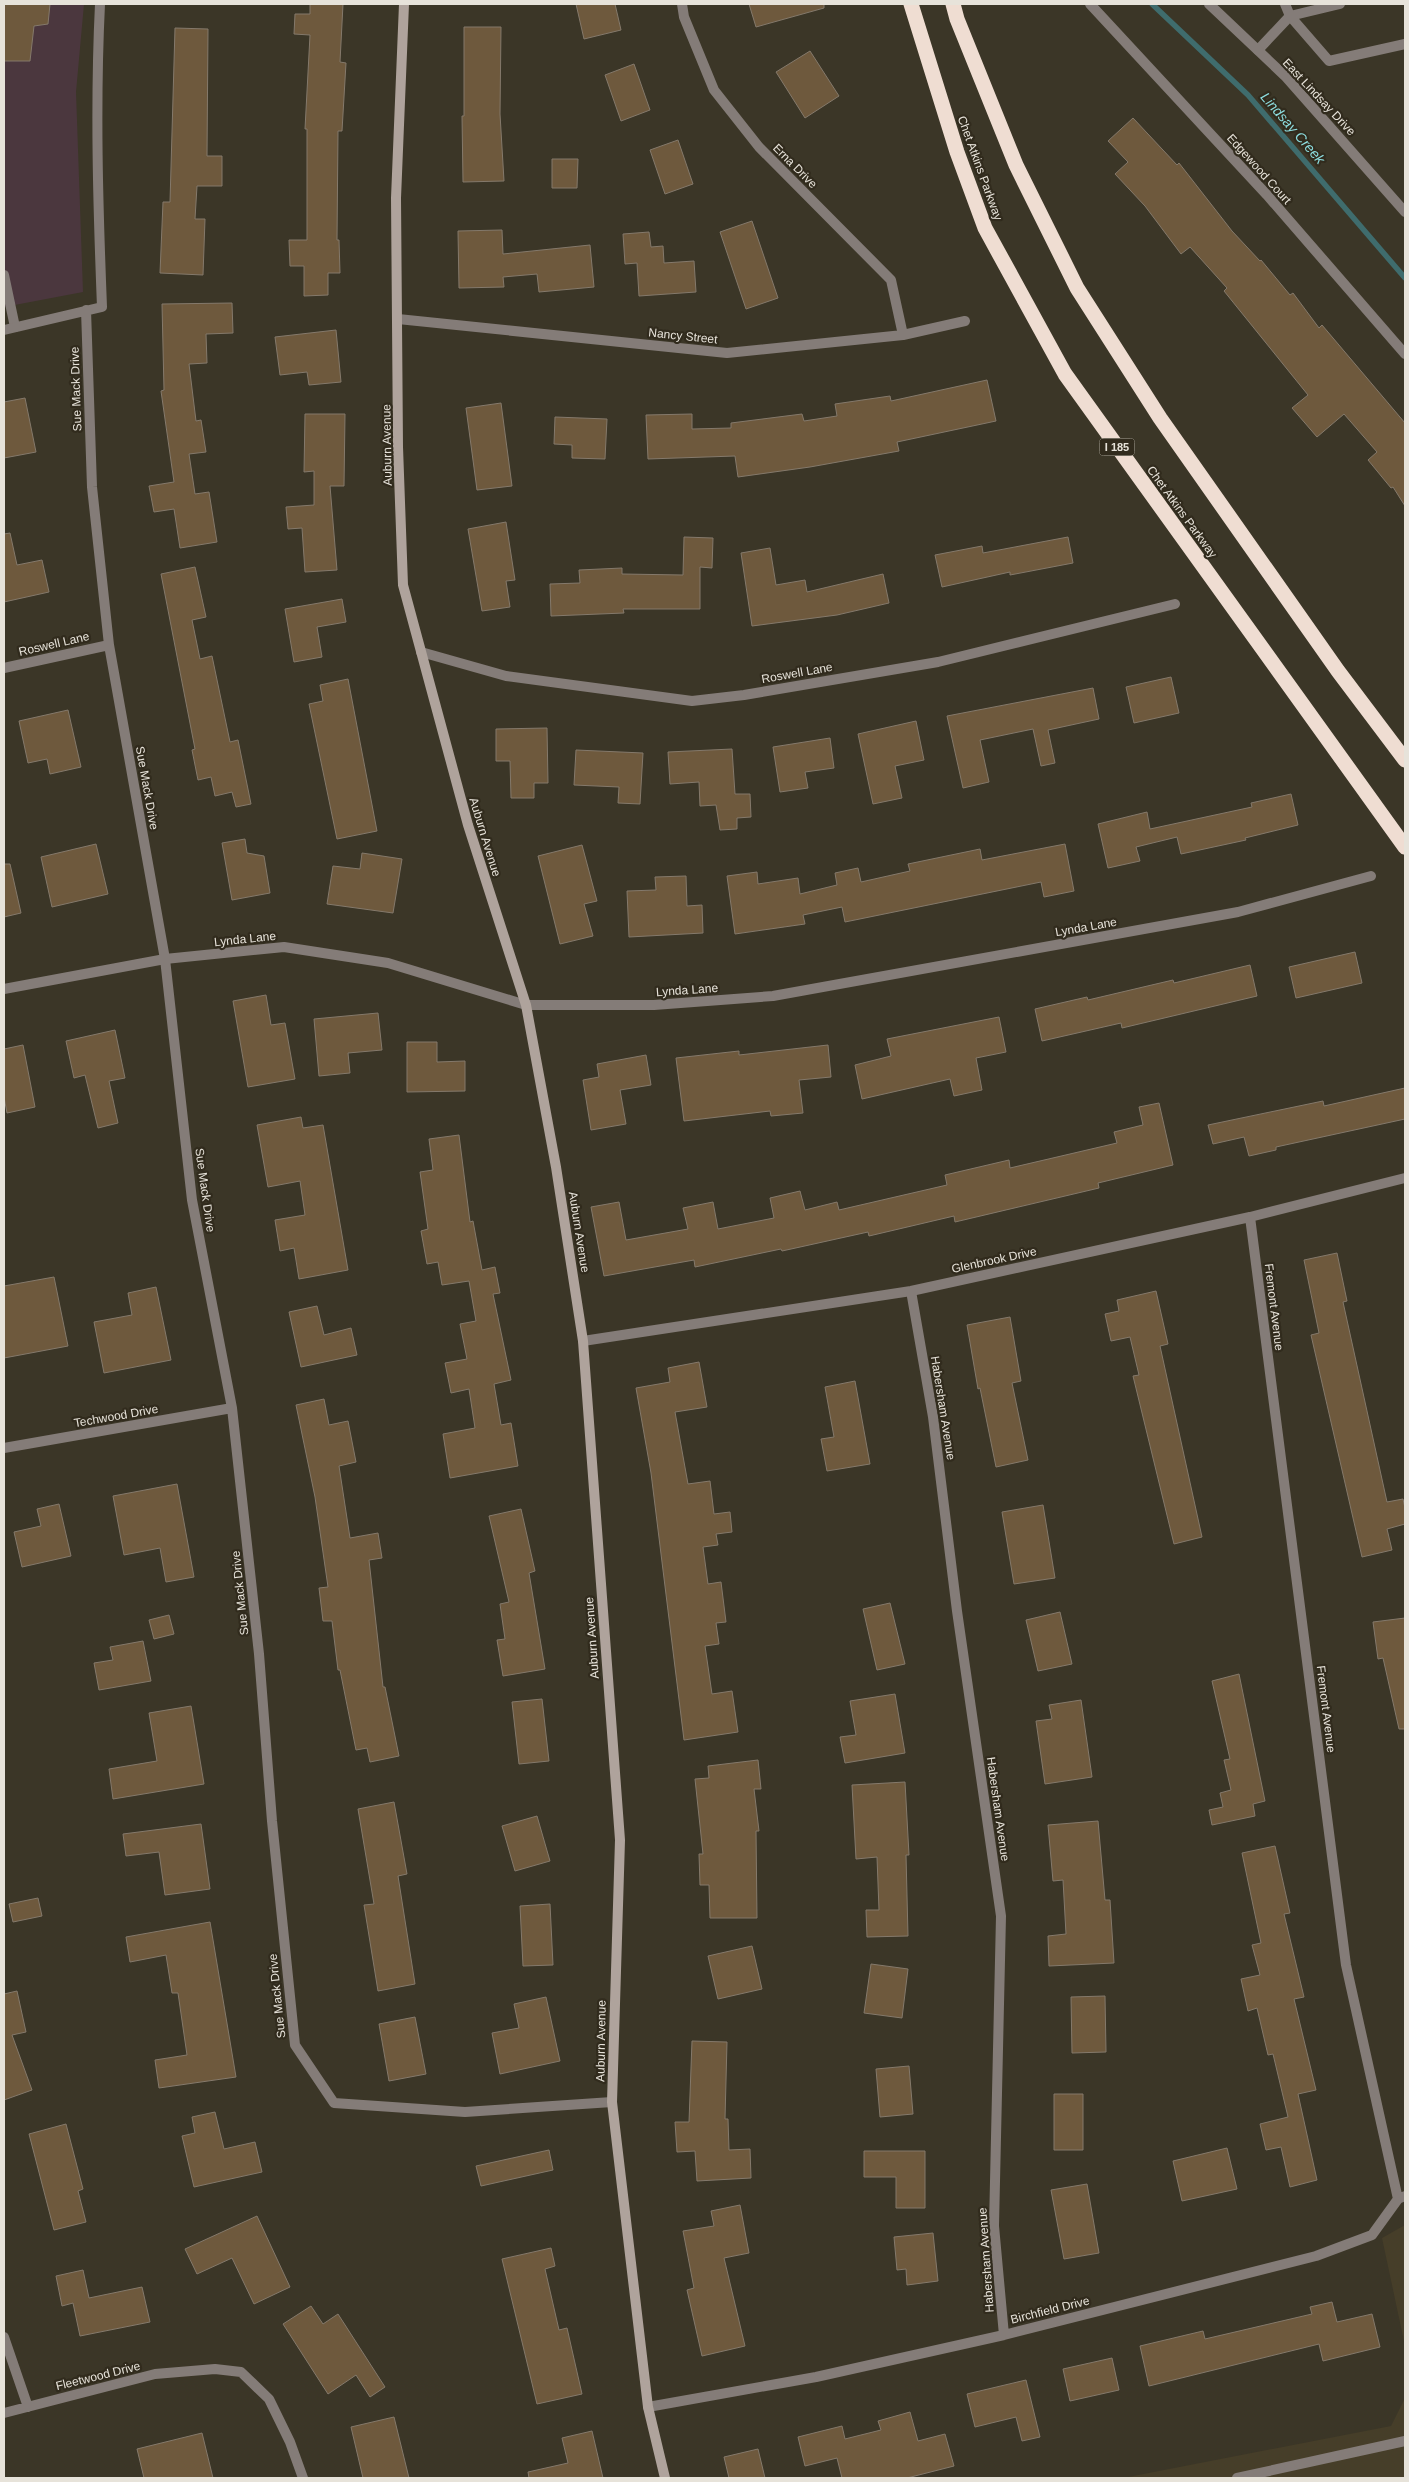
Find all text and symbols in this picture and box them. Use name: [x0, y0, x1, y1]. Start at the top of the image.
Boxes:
street label: East Lindsay Drive: [1280, 56, 1358, 139]
water label: Lindsay Creek: [1258, 89, 1329, 168]
street label: Chet Atkins Parkway: [955, 114, 1005, 222]
street label: Edgewood Court: [1224, 131, 1295, 207]
street label: Erna Drive: [770, 141, 820, 191]
street label: Nancy Street: [648, 325, 719, 347]
street label: Sue Mack Drive: [68, 346, 84, 432]
street label: Auburn Avenue: [379, 404, 395, 486]
road number: I 185: [1100, 438, 1134, 456]
street label: Chet Atkins Parkway: [1144, 463, 1220, 561]
street label: Roswell Lane: [17, 629, 91, 659]
street label: Roswell Lane: [760, 660, 834, 686]
street label: Sue Mack Drive: [133, 745, 161, 831]
street label: Auburn Avenue: [466, 796, 504, 878]
street label: Lynda Lane: [1054, 915, 1118, 939]
street label: Lynda Lane: [213, 929, 277, 949]
street label: Lynda Lane: [655, 981, 719, 999]
street label: Sue Mack Drive: [192, 1147, 218, 1233]
street label: Auburn Avenue: [566, 1190, 592, 1274]
street label: Glenbrook Drive: [950, 1244, 1038, 1276]
street label: Fremont Avenue: [1262, 1263, 1286, 1352]
street label: Habersham Avenue: [928, 1355, 958, 1461]
street label: Techwood Drive: [73, 1402, 160, 1430]
street label: Sue Mack Drive: [229, 1550, 251, 1636]
street label: Auburn Avenue: [582, 1596, 602, 1679]
street label: Fremont Avenue: [1314, 1665, 1338, 1754]
street label: Habersham Avenue: [984, 1756, 1012, 1862]
street label: Sue Mack Drive: [266, 1953, 288, 2039]
street label: Auburn Avenue: [593, 2000, 609, 2082]
street label: Habersham Avenue: [975, 2207, 997, 2313]
street label: Birchfield Drive: [1009, 2293, 1091, 2327]
street label: Fleetwood Drive: [54, 2359, 142, 2393]

